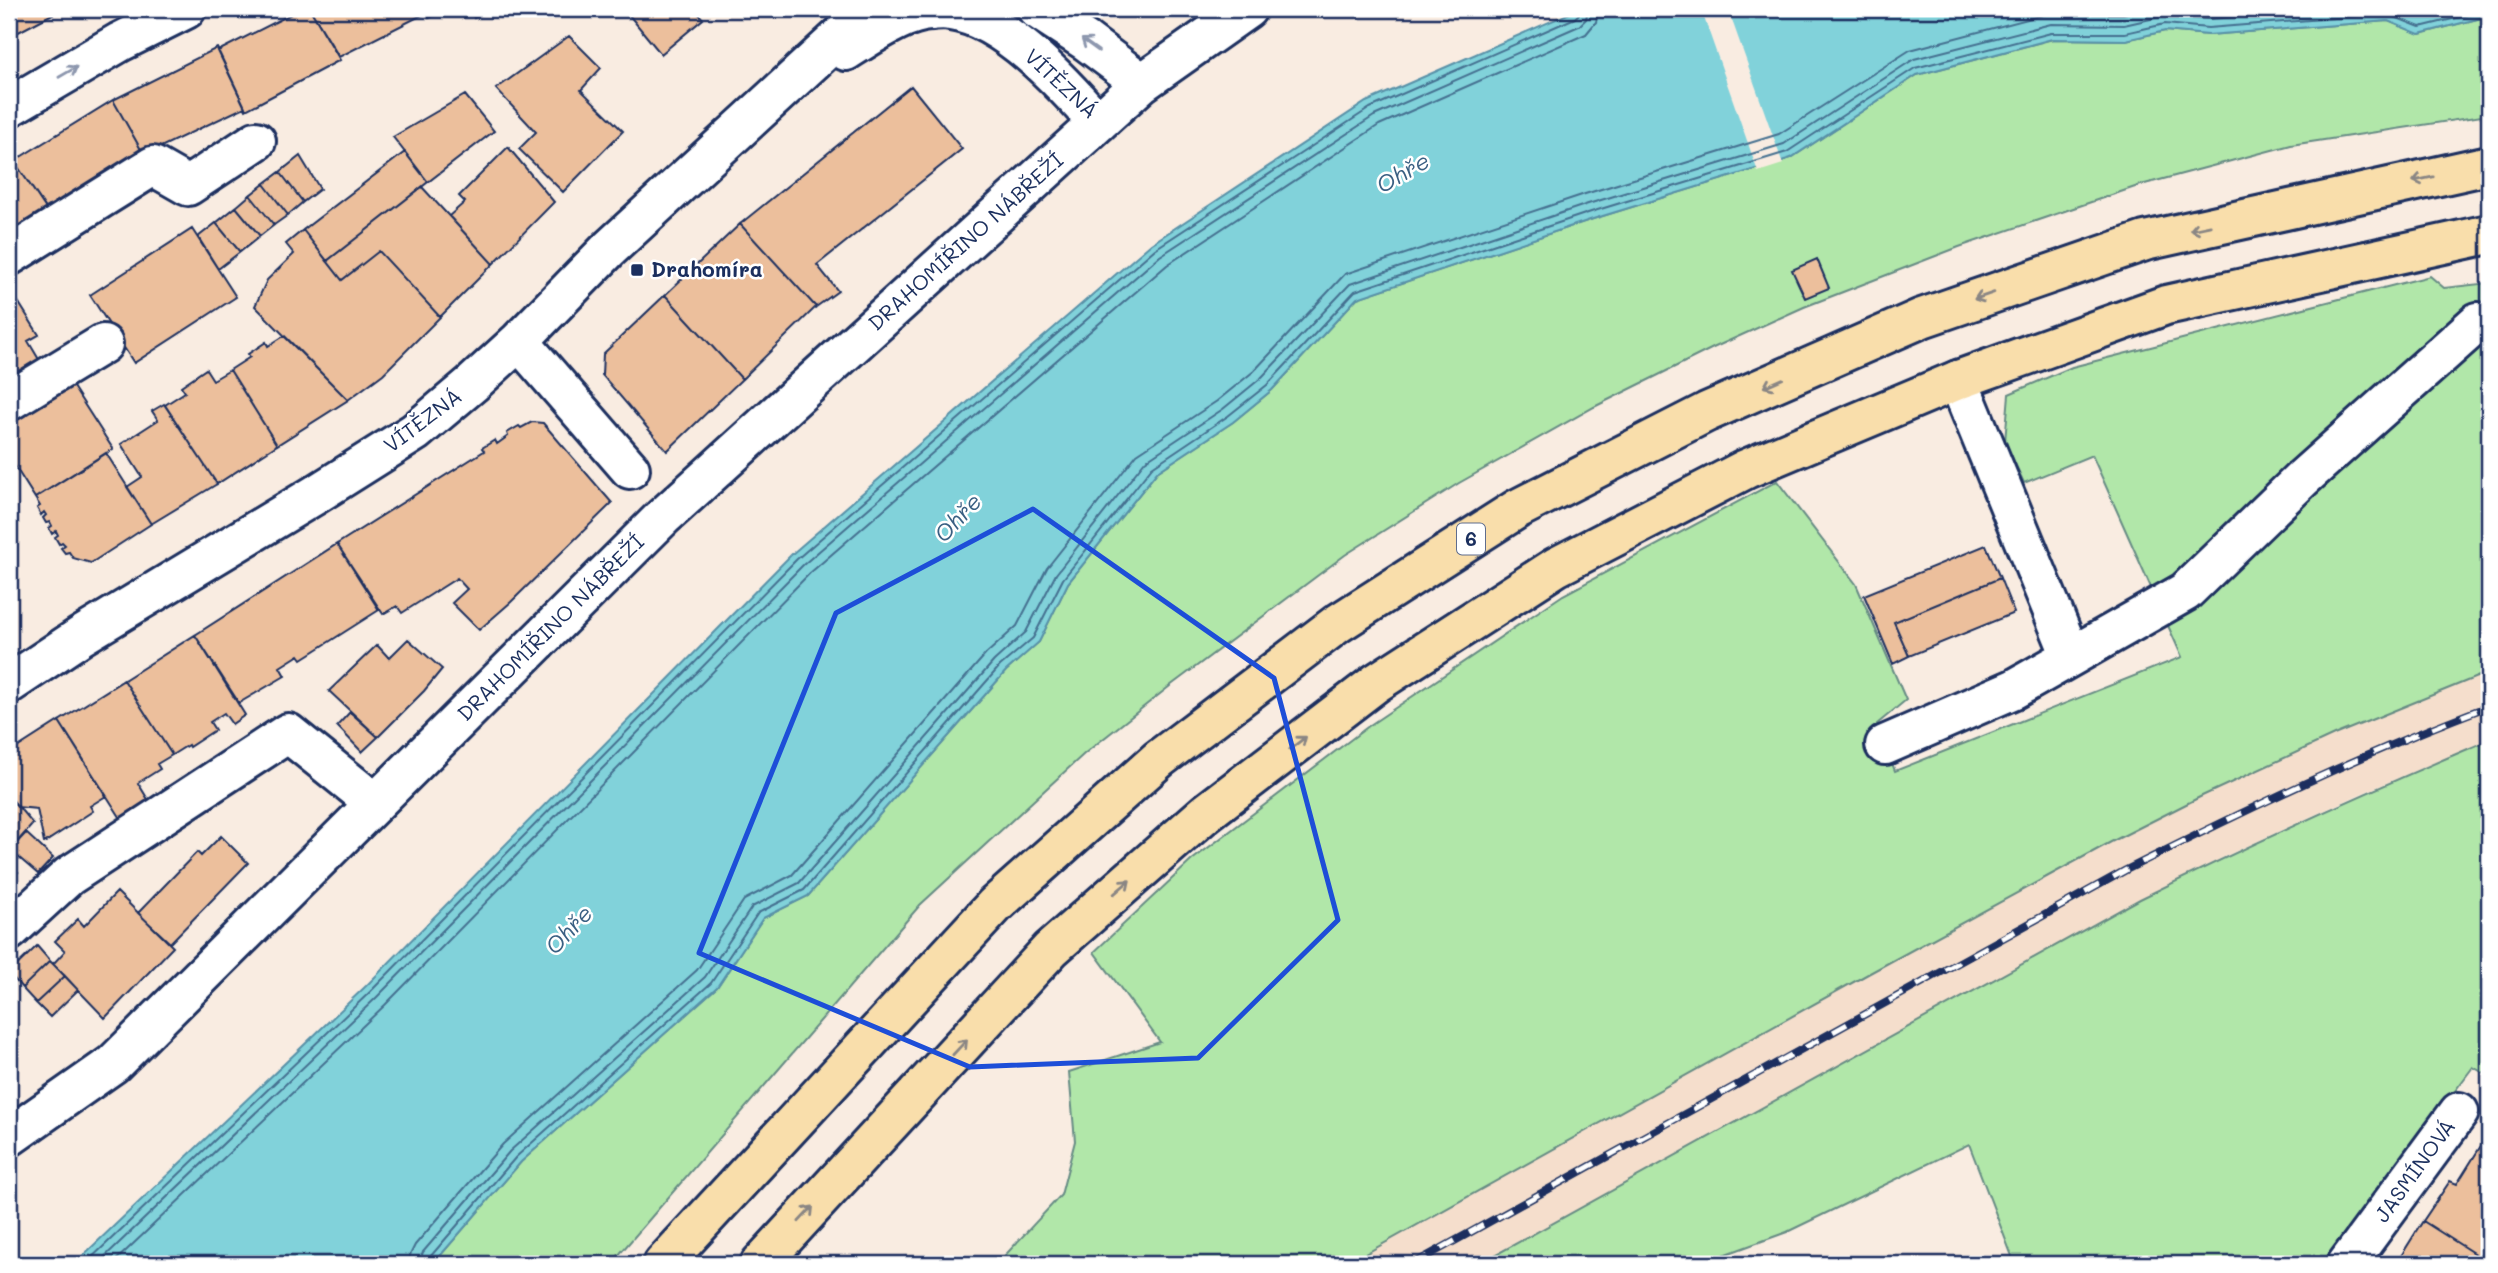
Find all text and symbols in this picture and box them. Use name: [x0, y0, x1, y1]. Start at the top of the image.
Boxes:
one-way arrow: [1081, 38, 1100, 53]
street label: VÍTĚZNÁ: [1020, 42, 1104, 124]
one-way arrow: [57, 65, 77, 79]
water label: Ohře: [1370, 145, 1435, 199]
street label: DRAHOMÍŘINO NÁBŘEŽÍ: [862, 146, 1068, 336]
one-way arrow: [2412, 173, 2435, 187]
one-way arrow: [2190, 223, 2212, 236]
place label: Drahomíra: [651, 255, 763, 282]
marker: Drahomíra: [629, 262, 645, 278]
one-way arrow: [1973, 291, 1995, 303]
one-way arrow: [1763, 377, 1785, 390]
street label: VÍTĚZNÁ: [378, 382, 466, 458]
water label: Ohře: [927, 486, 988, 548]
road number: 6: [1457, 524, 1485, 554]
street label: DRAHOMÍŘINO NÁBŘEŽÍ: [451, 528, 649, 726]
one-way arrow: [1288, 735, 1306, 750]
one-way arrow: [1112, 879, 1130, 895]
water label: Ohře: [538, 898, 599, 960]
one-way arrow: [952, 1039, 969, 1056]
street label: JASMÍNOVÁ: [2367, 1113, 2460, 1227]
one-way arrow: [798, 1205, 814, 1223]

